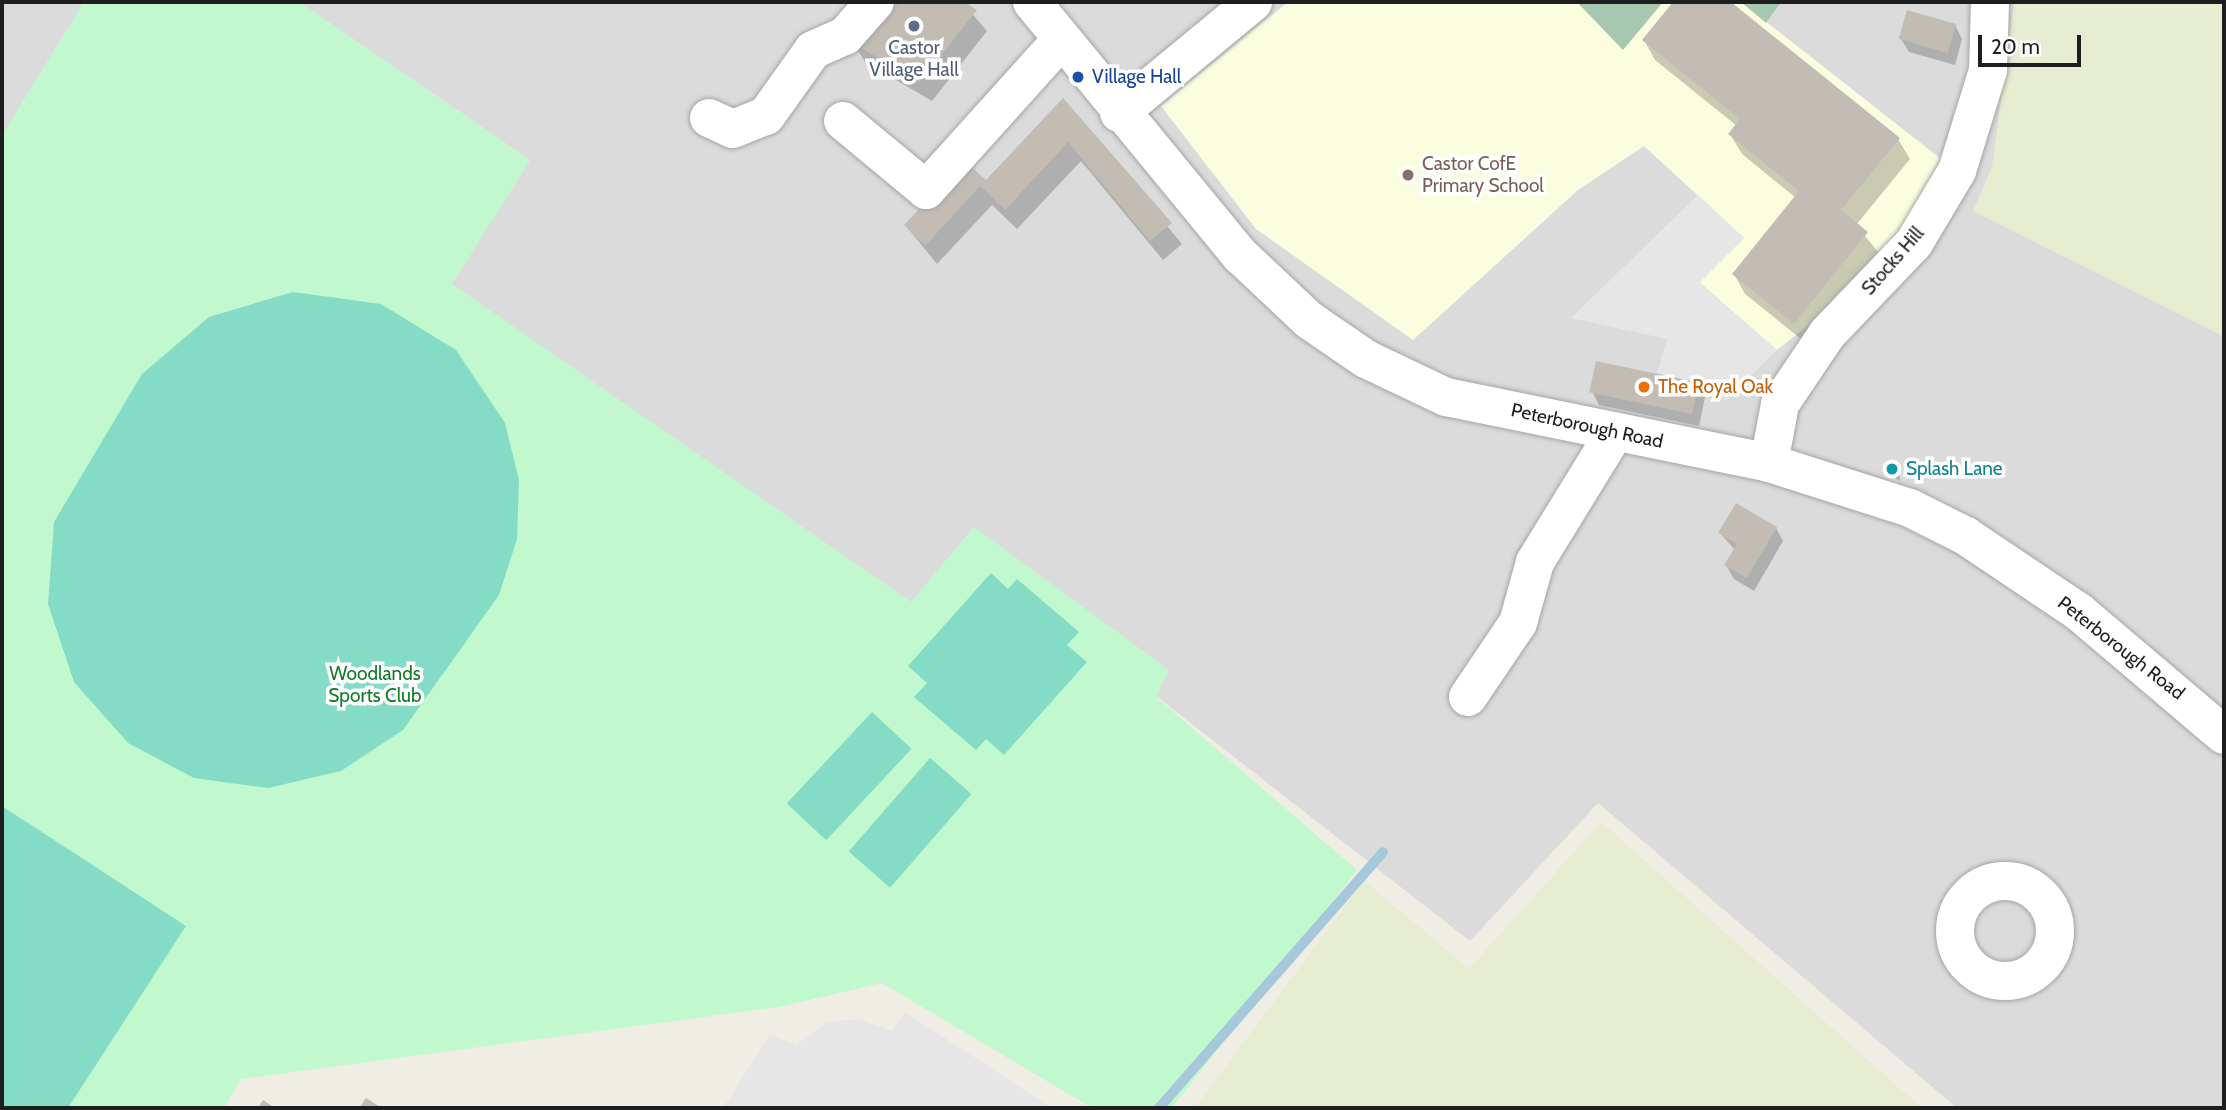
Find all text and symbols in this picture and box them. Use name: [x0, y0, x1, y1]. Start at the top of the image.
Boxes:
marker: Castor Village Hall: [906, 18, 922, 34]
scale bar: [1981, 21, 2084, 65]
text: 20 m: [1991, 34, 2040, 59]
place label: Castor Village Hall: [869, 37, 959, 81]
place label: Village Hall: [1092, 66, 1181, 88]
marker: Village Hall: [1070, 69, 1086, 85]
place label: Castor CofE Primary School: [1422, 153, 1544, 197]
marker: Castor CofE Primary School: [1400, 167, 1416, 183]
street label: Stocks Hill: [1857, 222, 1929, 300]
place label: The Royal Oak: [1658, 376, 1773, 398]
marker: The Royal Oak: [1636, 379, 1652, 395]
street label: Peterborough Road: [1509, 399, 1665, 453]
place label: Splash Lane: [1906, 458, 2003, 480]
marker: Splash Lane: [1884, 461, 1900, 477]
street label: Peterborough Road: [2053, 591, 2189, 705]
park label: Woodlands Sports Club: [328, 663, 422, 707]

